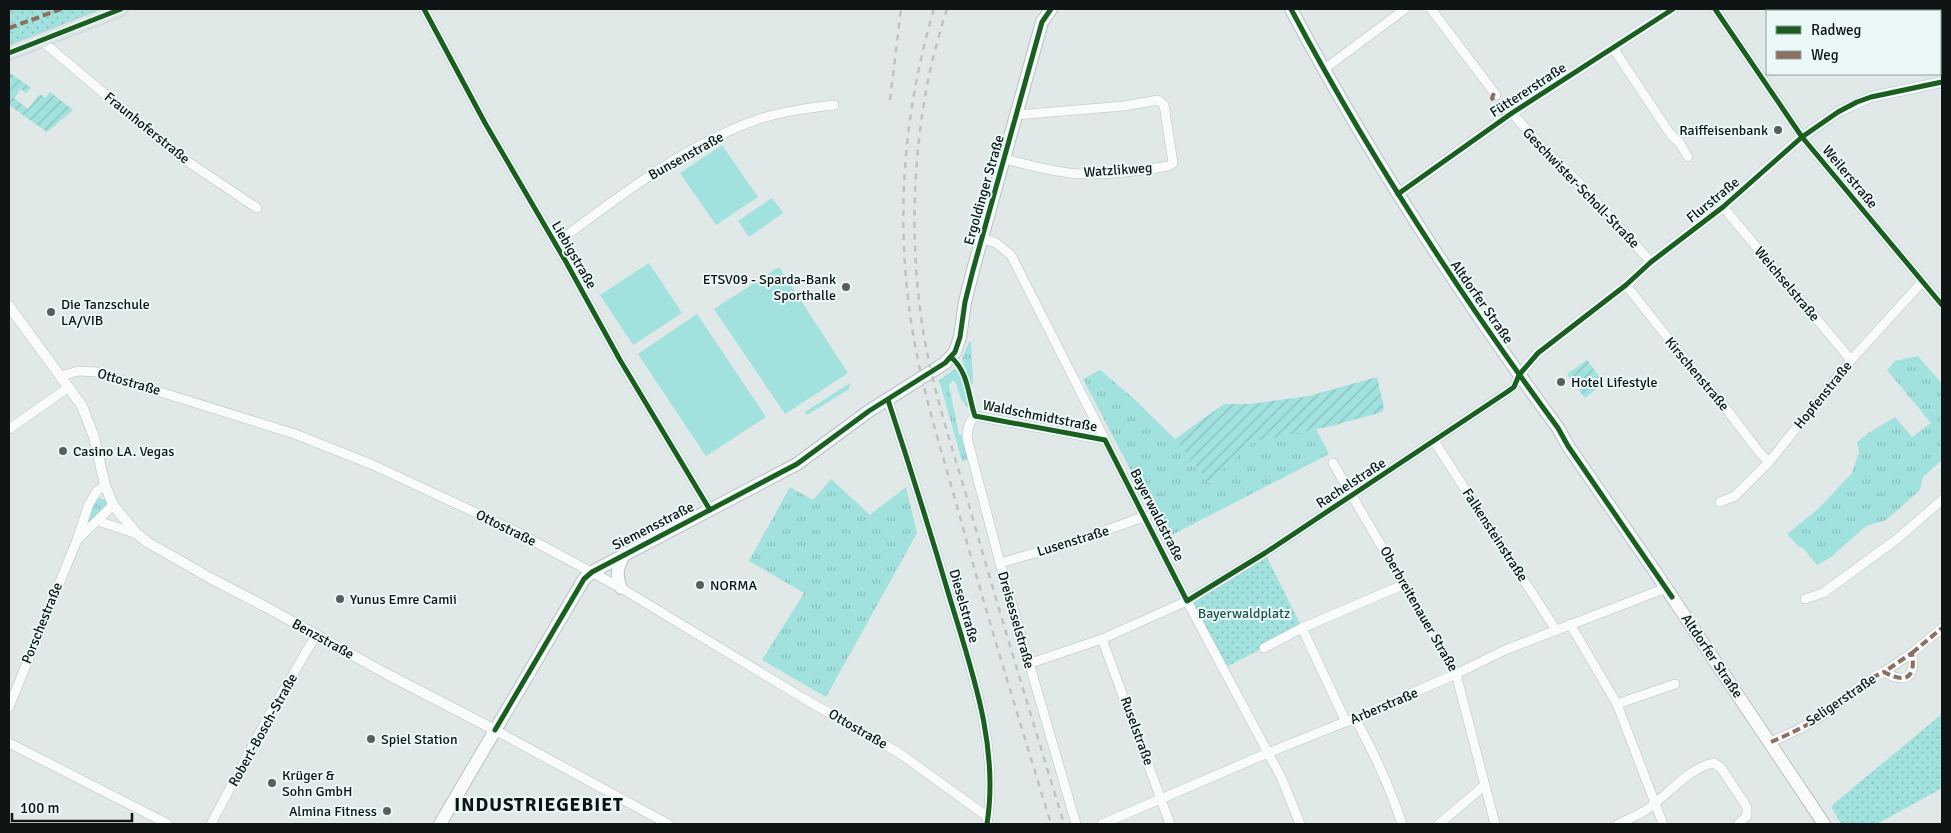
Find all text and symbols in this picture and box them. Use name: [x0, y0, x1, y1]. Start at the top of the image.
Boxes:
legend: [1766, 10, 1941, 75]
text: Radweg: [1811, 21, 1862, 39]
text: Weg: [1811, 46, 1839, 64]
street label: Füttererstraße: [1487, 59, 1569, 121]
street label: Fraunhoferstraße: [101, 88, 193, 168]
place label: Raiffeisenbank: [1679, 122, 1768, 139]
street label: Geschwister-Scholl-Straße: [1519, 124, 1643, 252]
marker: Raiffeisenbank: [1772, 124, 1784, 136]
street label: Bunsenstraße: [645, 128, 727, 184]
street label: Ergoldinger Straße: [960, 133, 1008, 247]
street label: Weilerstraße: [1819, 142, 1881, 212]
street label: Watzlikweg: [1083, 159, 1153, 181]
street label: Flurstraße: [1683, 174, 1743, 226]
street label: Liebigstraße: [548, 218, 600, 292]
street label: Weichselstraße: [1751, 243, 1823, 325]
street label: Altdorfer Straße: [1447, 257, 1517, 347]
place label: ETSV09 - Sparda-Bank Sporthalle: [703, 271, 836, 304]
marker: ETSV09 - Sparda-Bank Sporthalle: [840, 281, 852, 293]
place label: Die Tanzschule LA/VIB: [61, 296, 150, 329]
marker: Die Tanzschule LA/VIB: [45, 306, 57, 318]
street label: Kirschenstraße: [1661, 334, 1733, 414]
street label: Hopfenstraße: [1790, 358, 1856, 432]
street label: Ottostraße: [95, 365, 163, 399]
place label: Hotel Lifestyle: [1571, 374, 1658, 391]
marker: Hotel Lifestyle: [1555, 376, 1567, 388]
street label: Waldschmidtstraße: [981, 397, 1099, 435]
place label: Casino LA. Vegas: [73, 443, 174, 460]
marker: Casino LA. Vegas: [57, 445, 69, 457]
street label: Rachelstraße: [1313, 454, 1389, 512]
street label: Bayerwaldstraße: [1126, 466, 1188, 564]
street label: Falkensteinstraße: [1459, 485, 1531, 585]
street label: Siemensstraße: [609, 498, 697, 554]
street label: Ottostraße: [473, 506, 539, 550]
street label: Lusenstraße: [1035, 522, 1111, 560]
street label: Oberbreitenauer Straße: [1376, 543, 1462, 675]
street label: Dieselstraße: [945, 567, 983, 645]
street label: Dreisesselstraße: [994, 569, 1038, 671]
place label: NORMA: [710, 577, 757, 594]
marker: NORMA: [694, 579, 706, 591]
street label: Porschestraße: [18, 580, 66, 666]
place label: Yunus Emre Camii: [350, 591, 457, 608]
marker: Yunus Emre Camii: [334, 593, 346, 605]
park label: Bayerwaldplatz: [1198, 605, 1290, 622]
street label: Altdorfer Straße: [1678, 611, 1746, 701]
street label: Benzstraße: [289, 615, 357, 663]
street label: Robert-Bosch-Straße: [225, 670, 301, 790]
street label: Seligerstraße: [1803, 670, 1879, 730]
street label: Arberstraße: [1347, 684, 1421, 728]
street label: Ruselstraße: [1117, 694, 1157, 768]
street label: Ottostraße: [826, 705, 890, 753]
place label: Spiel Station: [381, 731, 458, 748]
marker: Spiel Station: [365, 733, 377, 745]
place label: Krüger & Sohn GmbH: [282, 767, 352, 800]
marker: Krüger & Sohn GmbH: [266, 777, 278, 789]
scale bar: [12, 790, 132, 822]
district label: INDUSTRIEGEBIET: [454, 793, 624, 817]
text: 100 m: [20, 799, 60, 817]
place label: Almina Fitness: [289, 803, 377, 820]
marker: Almina Fitness: [381, 805, 393, 817]

